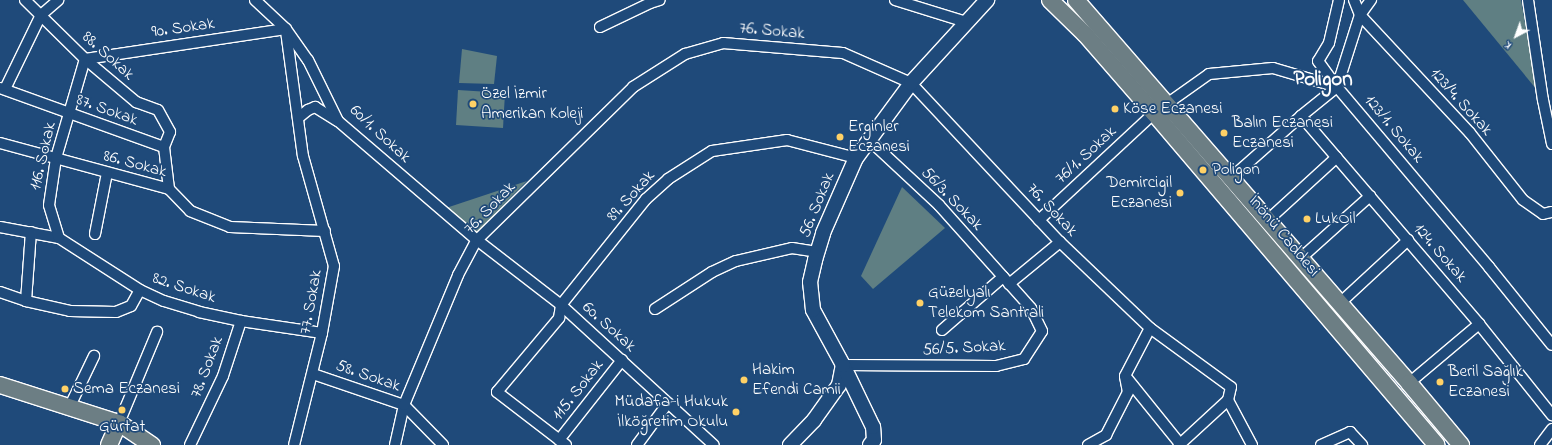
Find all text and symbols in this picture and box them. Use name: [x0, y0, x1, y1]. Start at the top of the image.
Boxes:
street label: 90. Sokak: [150, 13, 216, 43]
north arrow: [1496, 16, 1536, 56]
street label: 76. Sokak: [738, 18, 806, 44]
street label: 88. Sokak: [77, 27, 139, 85]
text: K: [1501, 37, 1515, 53]
street label: 123/4. Sokak: [1425, 64, 1497, 140]
district label: Poligon: [1293, 67, 1353, 93]
place label: Özel İzmir Amerikan Koleji: [481, 84, 583, 124]
street label: 87. Sokak: [73, 89, 141, 131]
street label: 123/1. Sokak: [1360, 91, 1428, 167]
marker: Özel İzmir Amerikan Koleji: [468, 99, 478, 109]
place label: Köse Eczanesi: [1123, 99, 1222, 119]
street label: 60/1. Sokak: [345, 100, 415, 168]
marker: Köse Eczanesi: [1110, 104, 1120, 114]
place label: Balın Eczanesi Eczanesi: [1232, 113, 1333, 153]
place label: Erginler Eczanesi: [848, 117, 910, 157]
street label: 116. Sokak: [25, 120, 61, 192]
street label: 76/1. Sokak: [1051, 122, 1121, 188]
marker: Balın Eczanesi Eczanesi: [1219, 128, 1229, 138]
marker: Erginler Eczanesi: [835, 132, 845, 142]
street label: 86. Sokak: [101, 146, 169, 182]
place label: Poligon: [1212, 160, 1260, 180]
street label: 56/3. Sokak: [917, 163, 987, 235]
marker: Poligon: [1197, 164, 1209, 176]
street label: 89. Sokak: [603, 166, 659, 226]
street label: 56. Sokak: [795, 170, 839, 240]
place label: Demircigil Eczanesi: [1106, 173, 1172, 213]
street label: 76. Sokak: [460, 177, 520, 239]
street label: 76. Sokak: [1022, 179, 1082, 241]
marker: Demircigil Eczanesi: [1175, 188, 1185, 198]
street label: İnönü Caddesi: [1244, 191, 1324, 281]
place label: LukOil: [1315, 209, 1355, 229]
marker: LukOil: [1302, 214, 1312, 224]
street label: 124. Sokak: [1409, 219, 1471, 287]
street label: 82. Sokak: [150, 268, 218, 308]
street label: 77. Sokak: [295, 268, 327, 336]
place label: Güzelyalı Telekom Santrali: [928, 283, 1044, 323]
street label: 60. Sokak: [578, 297, 640, 357]
marker: Güzelyalı Telekom Santrali: [915, 298, 925, 308]
street label: 78. Sokak: [186, 333, 228, 401]
street label: 56/5. Sokak: [922, 336, 1006, 360]
street label: 58. Sokak: [333, 355, 403, 397]
street label: 115. Sokak: [548, 356, 608, 424]
place label: Hakim Efendi Camii: [752, 360, 841, 400]
place label: Beril Sağlık Eczanesi: [1448, 362, 1523, 402]
marker: Hakim Efendi Camii: [739, 375, 749, 385]
marker: Beril Sağlık Eczanesi: [1435, 377, 1445, 387]
place label: Sema Eczanesi: [73, 379, 180, 399]
marker: Sema Eczanesi: [60, 384, 70, 394]
place label: Müdafa-i Hukuk İlköğretim Okulu: [614, 392, 728, 432]
marker: Gürtat: [117, 405, 127, 415]
marker: Müdafa-i Hukuk İlköğretim Okulu: [731, 407, 741, 417]
place label: Gürtat: [99, 417, 145, 437]

